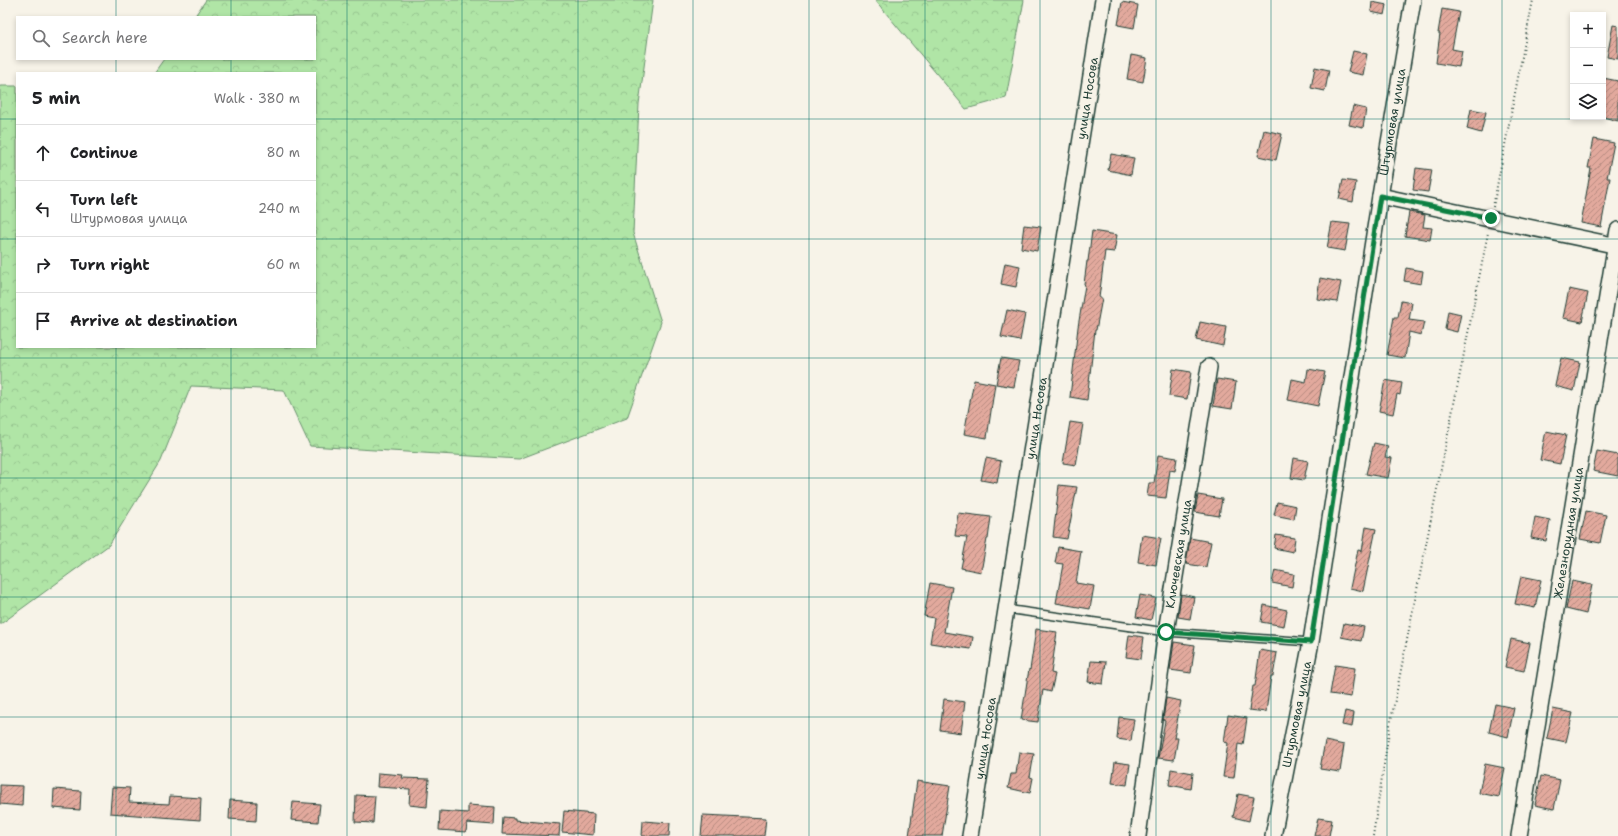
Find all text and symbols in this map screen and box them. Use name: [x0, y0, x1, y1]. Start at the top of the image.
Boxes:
map controls: [1570, 12, 1606, 120]
button: +: [1570, 12, 1606, 48]
search box: [16, 16, 316, 60]
icon: search: [30, 27, 52, 49]
text: Search here: [62, 28, 148, 48]
button: −: [1570, 48, 1606, 84]
street label: улица Носова: [1073, 55, 1102, 141]
street label: Штурмовая улица: [1376, 67, 1409, 177]
button: layers: [1570, 84, 1606, 120]
text: 5 min: [32, 87, 80, 109]
text: Walk · 380 m: [214, 90, 300, 107]
icon: ahead: [32, 142, 54, 164]
text: Continue: [70, 143, 138, 163]
text: 80 m: [266, 144, 300, 161]
text: Turn left: [70, 190, 138, 210]
icon: left: [32, 198, 54, 220]
text: 240 m: [258, 200, 300, 217]
route end: [1482, 209, 1500, 227]
text: Штурмовая улица: [70, 210, 187, 227]
icon: right: [32, 254, 54, 276]
text: Turn right: [70, 255, 150, 275]
text: 60 m: [267, 256, 300, 273]
icon: arrive: [32, 310, 54, 332]
text: Arrive at destination: [70, 311, 238, 331]
street label: улица Носова: [1022, 375, 1051, 461]
street label: Железнорудная улица: [1550, 465, 1587, 600]
street label: Ключевская улица: [1162, 498, 1195, 610]
route start: [1157, 623, 1175, 641]
street label: Штурмовая улица: [1279, 659, 1315, 769]
street label: улица Носова: [971, 695, 1000, 781]

